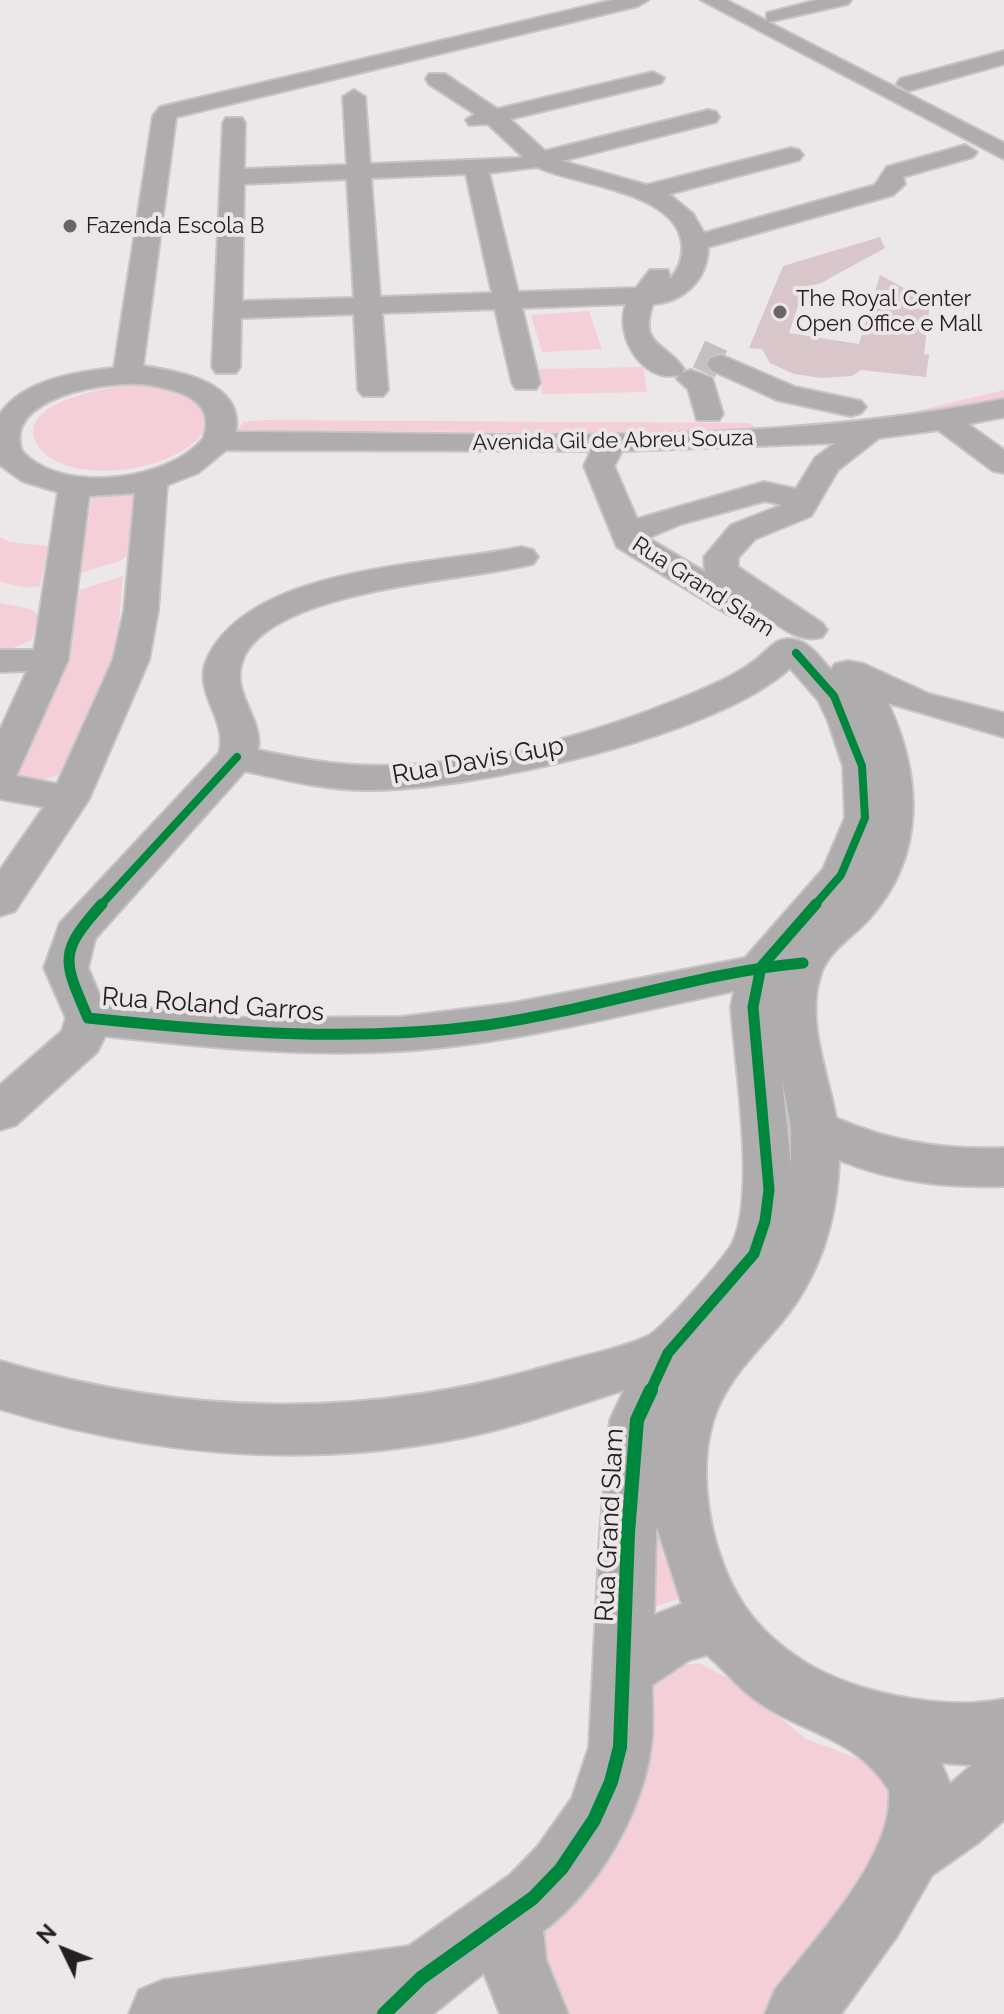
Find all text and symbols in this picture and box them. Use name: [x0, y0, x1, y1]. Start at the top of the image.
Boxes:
place label: Fazenda Escola B: [86, 213, 264, 239]
marker: Fazenda Escola B: [61, 217, 79, 235]
place label: The Royal Center Open Office e Mall: [796, 286, 982, 338]
marker: The Royal Center Open Office e Mall: [771, 303, 789, 321]
street label: Avenida Gil de Abreu Souza: [472, 425, 754, 457]
street label: Rua Grand Slam: [627, 531, 779, 643]
street label: Rua Davis Gup: [390, 731, 566, 791]
street label: Rua Roland Garros: [101, 982, 325, 1028]
street label: Rua Grand Slam: [589, 1427, 631, 1623]
north arrow: [24, 1910, 104, 1990]
text: N: [31, 1919, 62, 1949]

